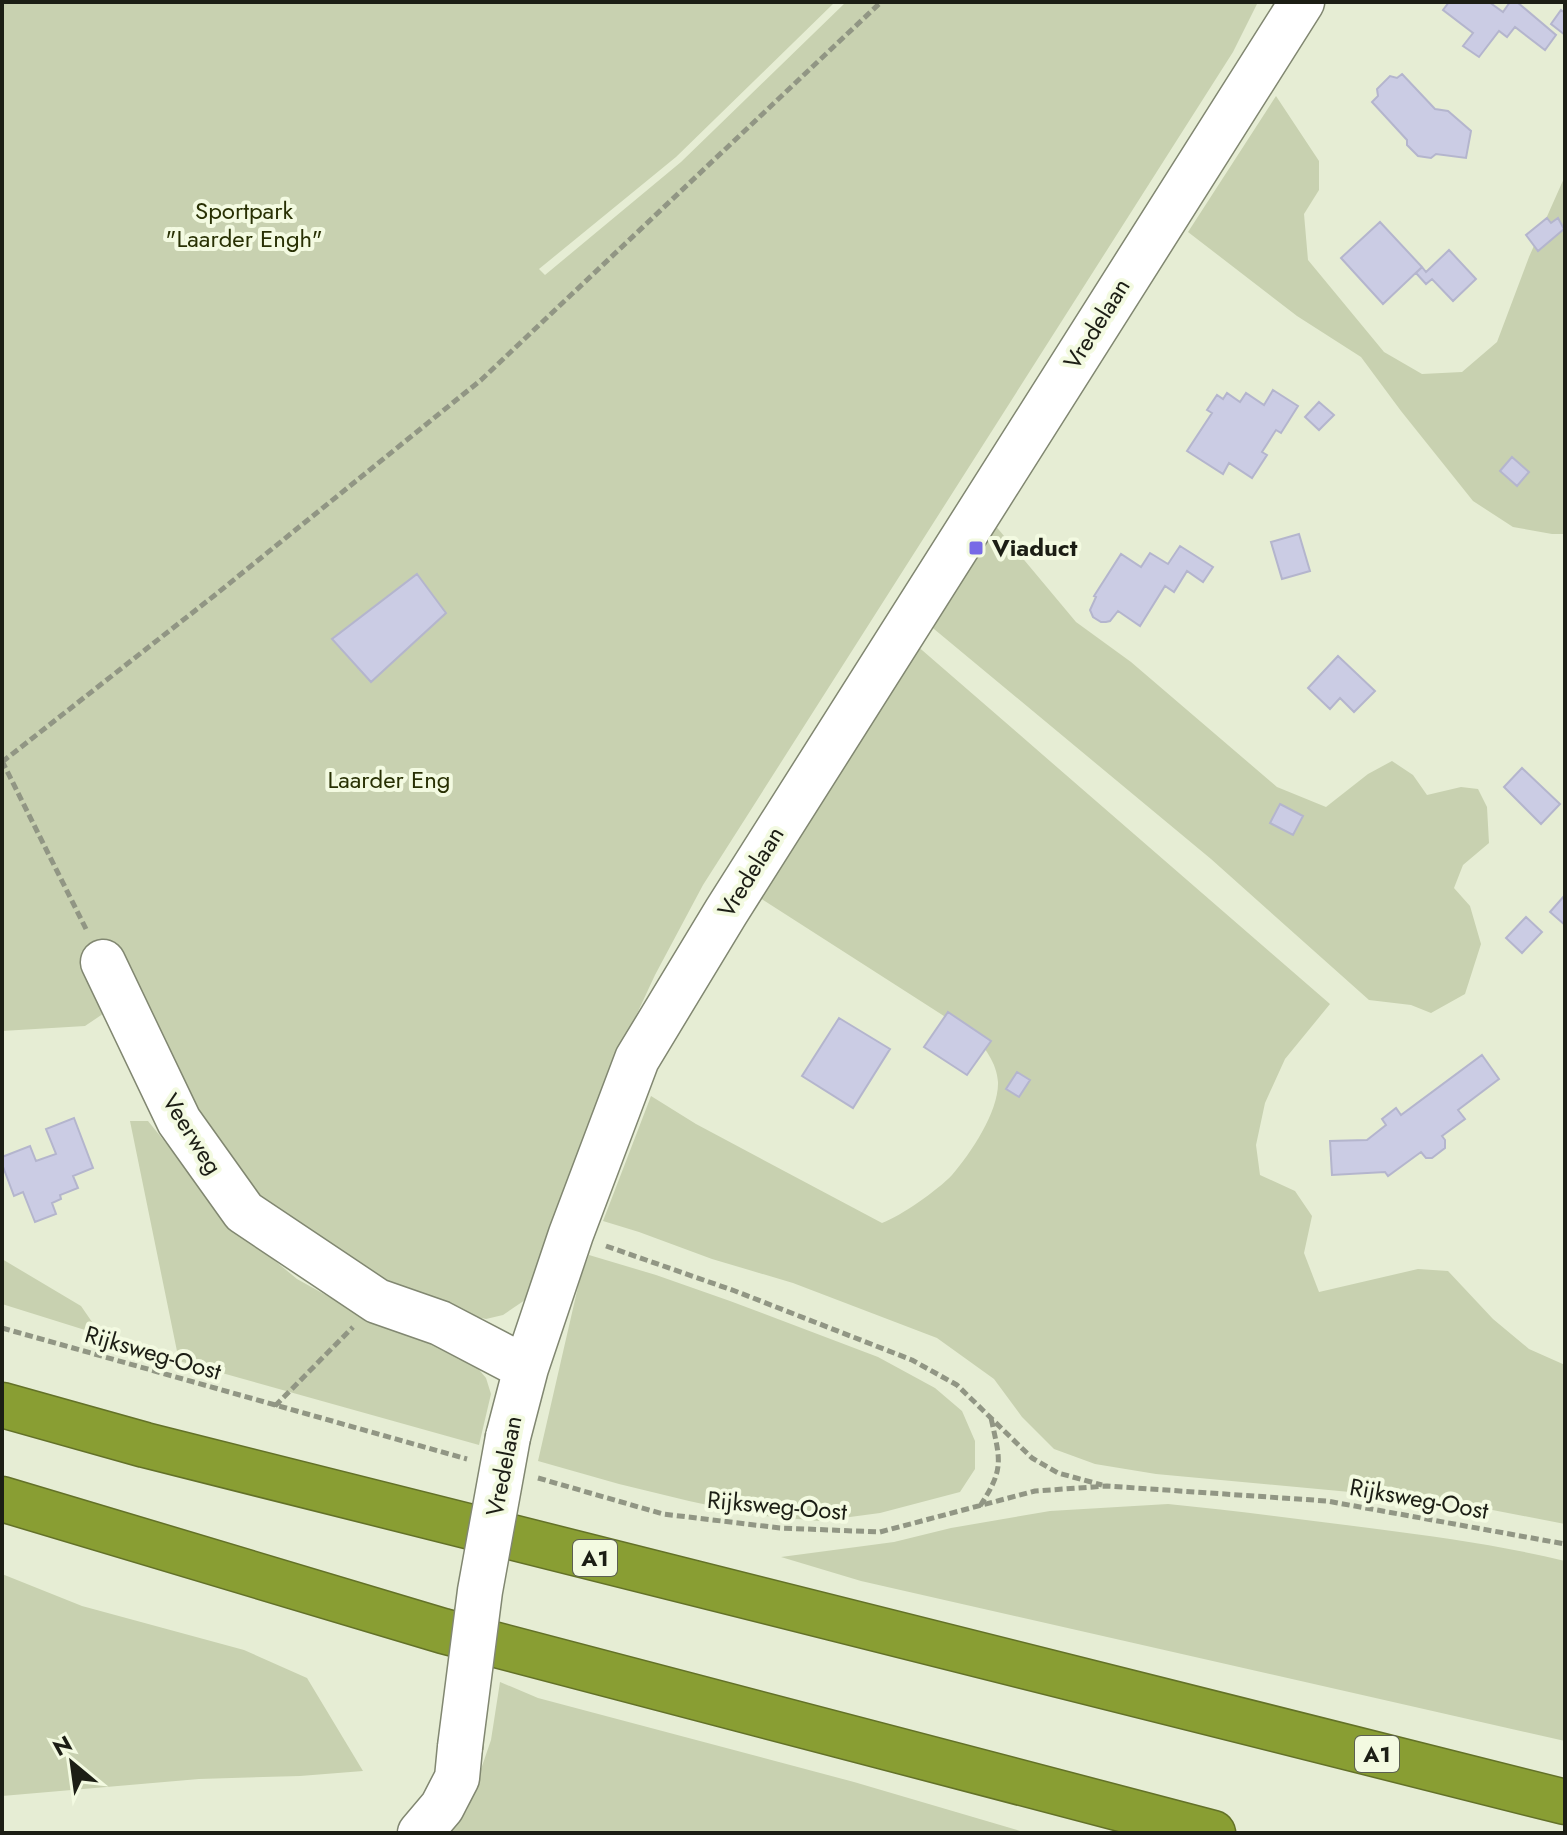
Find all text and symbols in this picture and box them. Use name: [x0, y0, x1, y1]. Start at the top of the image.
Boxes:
park label: Sportpark "Laarder Engh": [165, 193, 323, 256]
street label: Vredelaan: [1055, 271, 1138, 376]
place label: Viaduct: [991, 530, 1078, 565]
marker: Viaduct: [967, 539, 985, 557]
park label: Laarder Eng: [327, 762, 451, 797]
street label: Vredelaan: [709, 819, 792, 924]
street label: Veerweg: [154, 1086, 231, 1181]
street label: Rijksweg-Oost: [81, 1316, 226, 1389]
street label: Vredelaan: [477, 1413, 530, 1519]
street label: Rijksweg-Oost: [1347, 1469, 1491, 1528]
street label: Rijksweg-Oost: [706, 1482, 849, 1529]
road number: A1: [573, 1540, 617, 1576]
north arrow: [32, 1723, 112, 1803]
text: N: [47, 1727, 78, 1764]
road number: A1: [1355, 1736, 1399, 1772]

